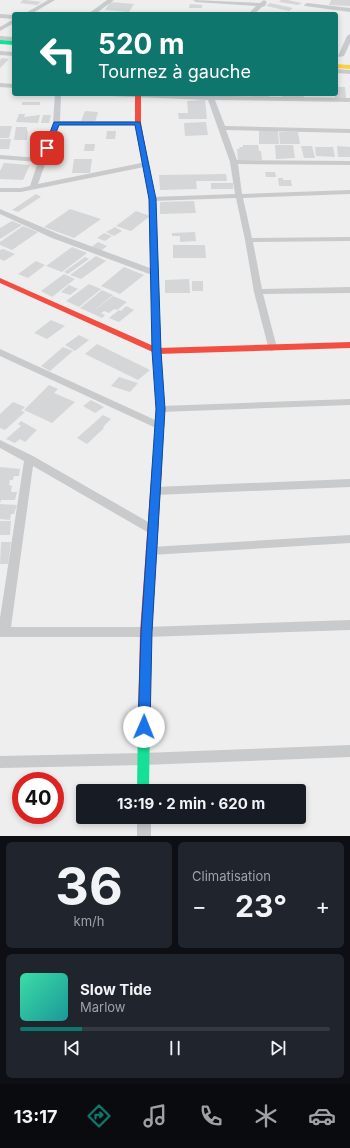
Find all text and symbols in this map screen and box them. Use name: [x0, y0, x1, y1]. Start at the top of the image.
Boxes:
text: 520 m: [98, 27, 185, 61]
icon: left: [32, 28, 84, 80]
text: Tournez à gauche: [98, 61, 251, 82]
pin: [30, 131, 64, 165]
icon: arrive: [36, 137, 58, 159]
position arrow: [123, 706, 165, 748]
speed limit sign: 40: [12, 772, 64, 824]
text: 13:19 · 2 min · 620 m: [117, 794, 265, 813]
text: 36: [55, 855, 123, 918]
text: Climatisation: [192, 868, 271, 884]
text: 23°: [235, 888, 287, 924]
text: −: [192, 893, 207, 919]
text: +: [315, 893, 330, 919]
text: km/h: [74, 913, 104, 929]
text: Slow Tide: [80, 980, 152, 999]
text: Marlow: [80, 999, 126, 1015]
icon: previous: [61, 1037, 83, 1059]
icon: pause: [164, 1037, 186, 1059]
icon: next: [267, 1037, 289, 1059]
icon: directions: [85, 1102, 113, 1130]
icon: music: [141, 1102, 169, 1130]
icon: phone: [197, 1102, 225, 1130]
icon: climate: [252, 1102, 280, 1130]
icon: car: [308, 1102, 336, 1130]
text: 13:17: [14, 1106, 57, 1127]

